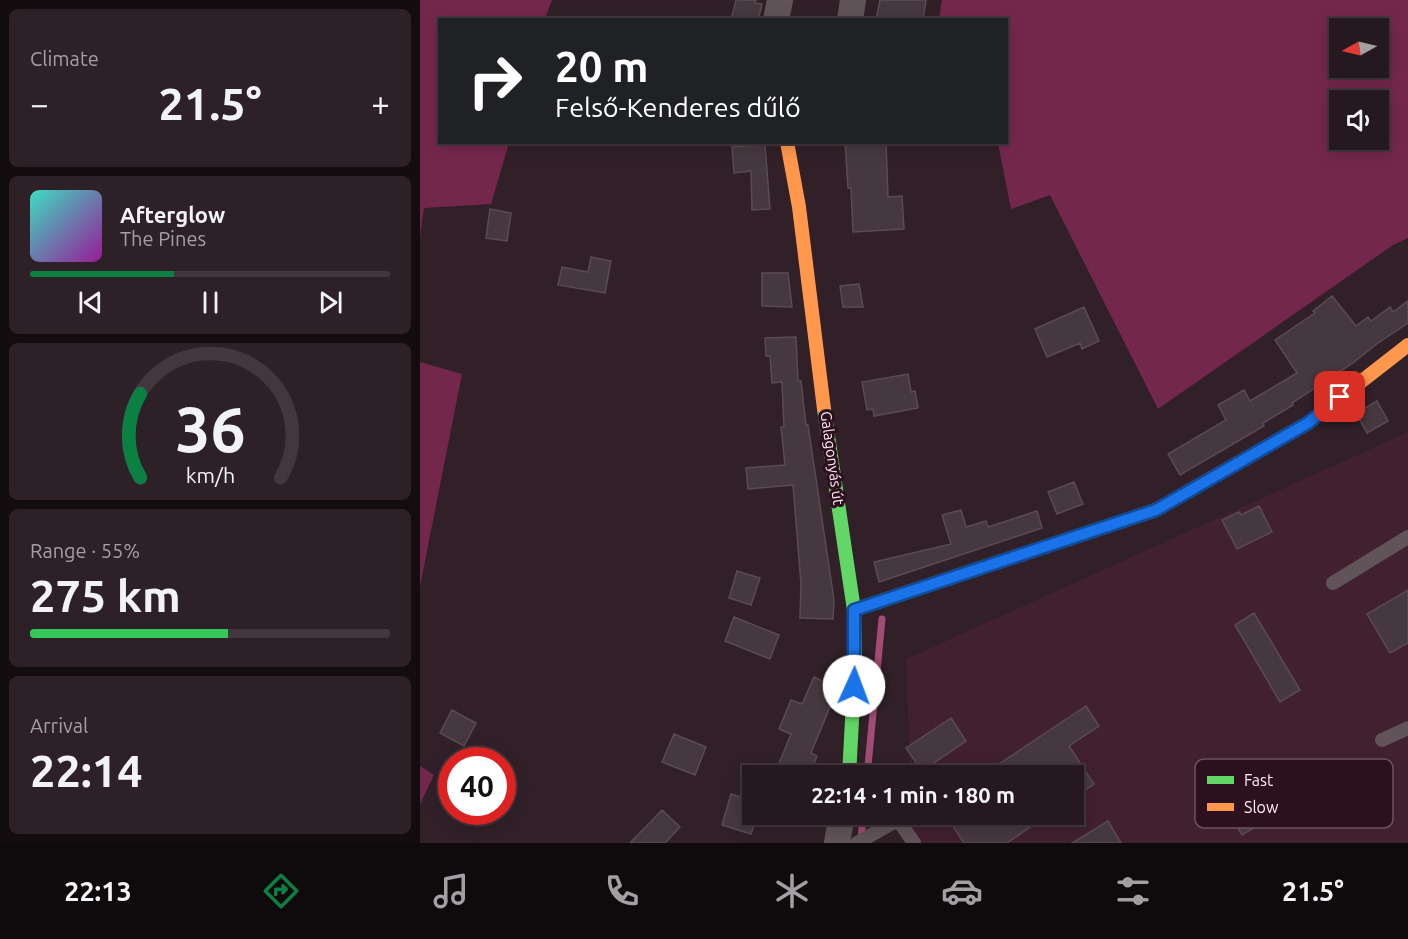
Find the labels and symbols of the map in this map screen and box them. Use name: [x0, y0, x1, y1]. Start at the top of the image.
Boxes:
north arrow: [1329, 18, 1389, 78]
pin: [1314, 371, 1365, 422]
street label: Galagonyás út: [818, 410, 848, 506]
position arrow: [822, 654, 886, 718]
speed limit sign: 40: [438, 747, 516, 825]
legend: [1195, 759, 1393, 828]
text: Fast: [1244, 771, 1274, 789]
text: Slow: [1244, 798, 1279, 816]

